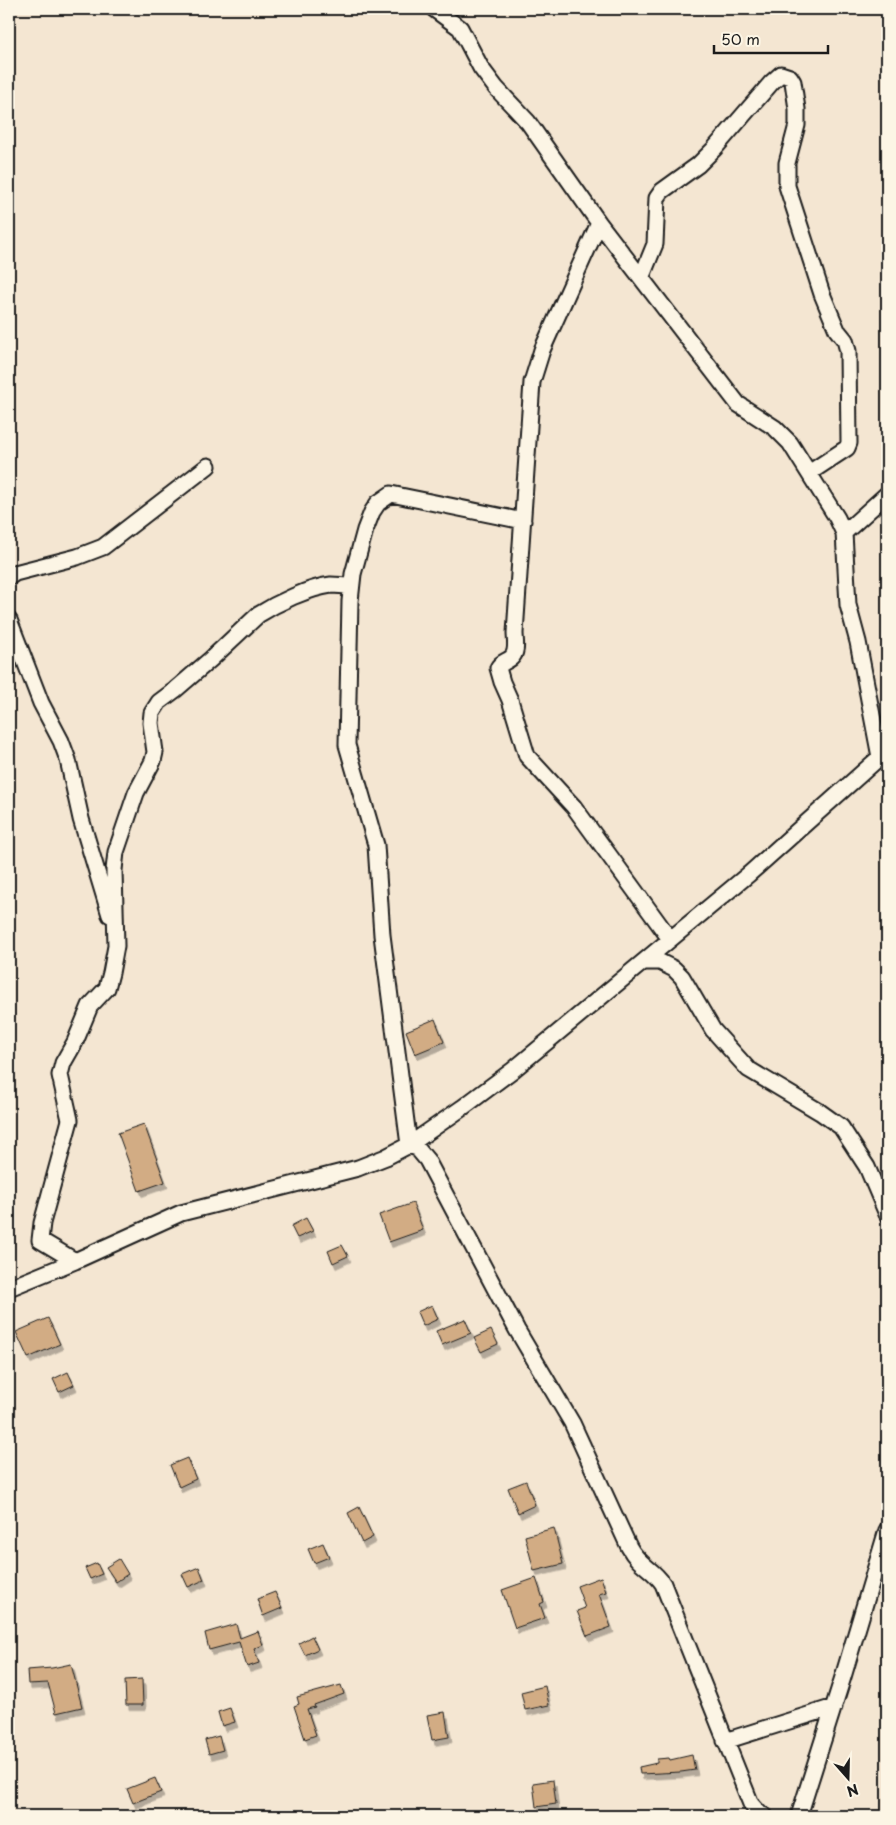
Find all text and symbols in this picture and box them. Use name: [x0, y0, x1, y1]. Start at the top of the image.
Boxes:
scale bar: [714, 22, 827, 54]
text: 50 m: [721, 27, 760, 50]
north arrow: [824, 1752, 874, 1802]
text: N: [844, 1779, 861, 1802]

